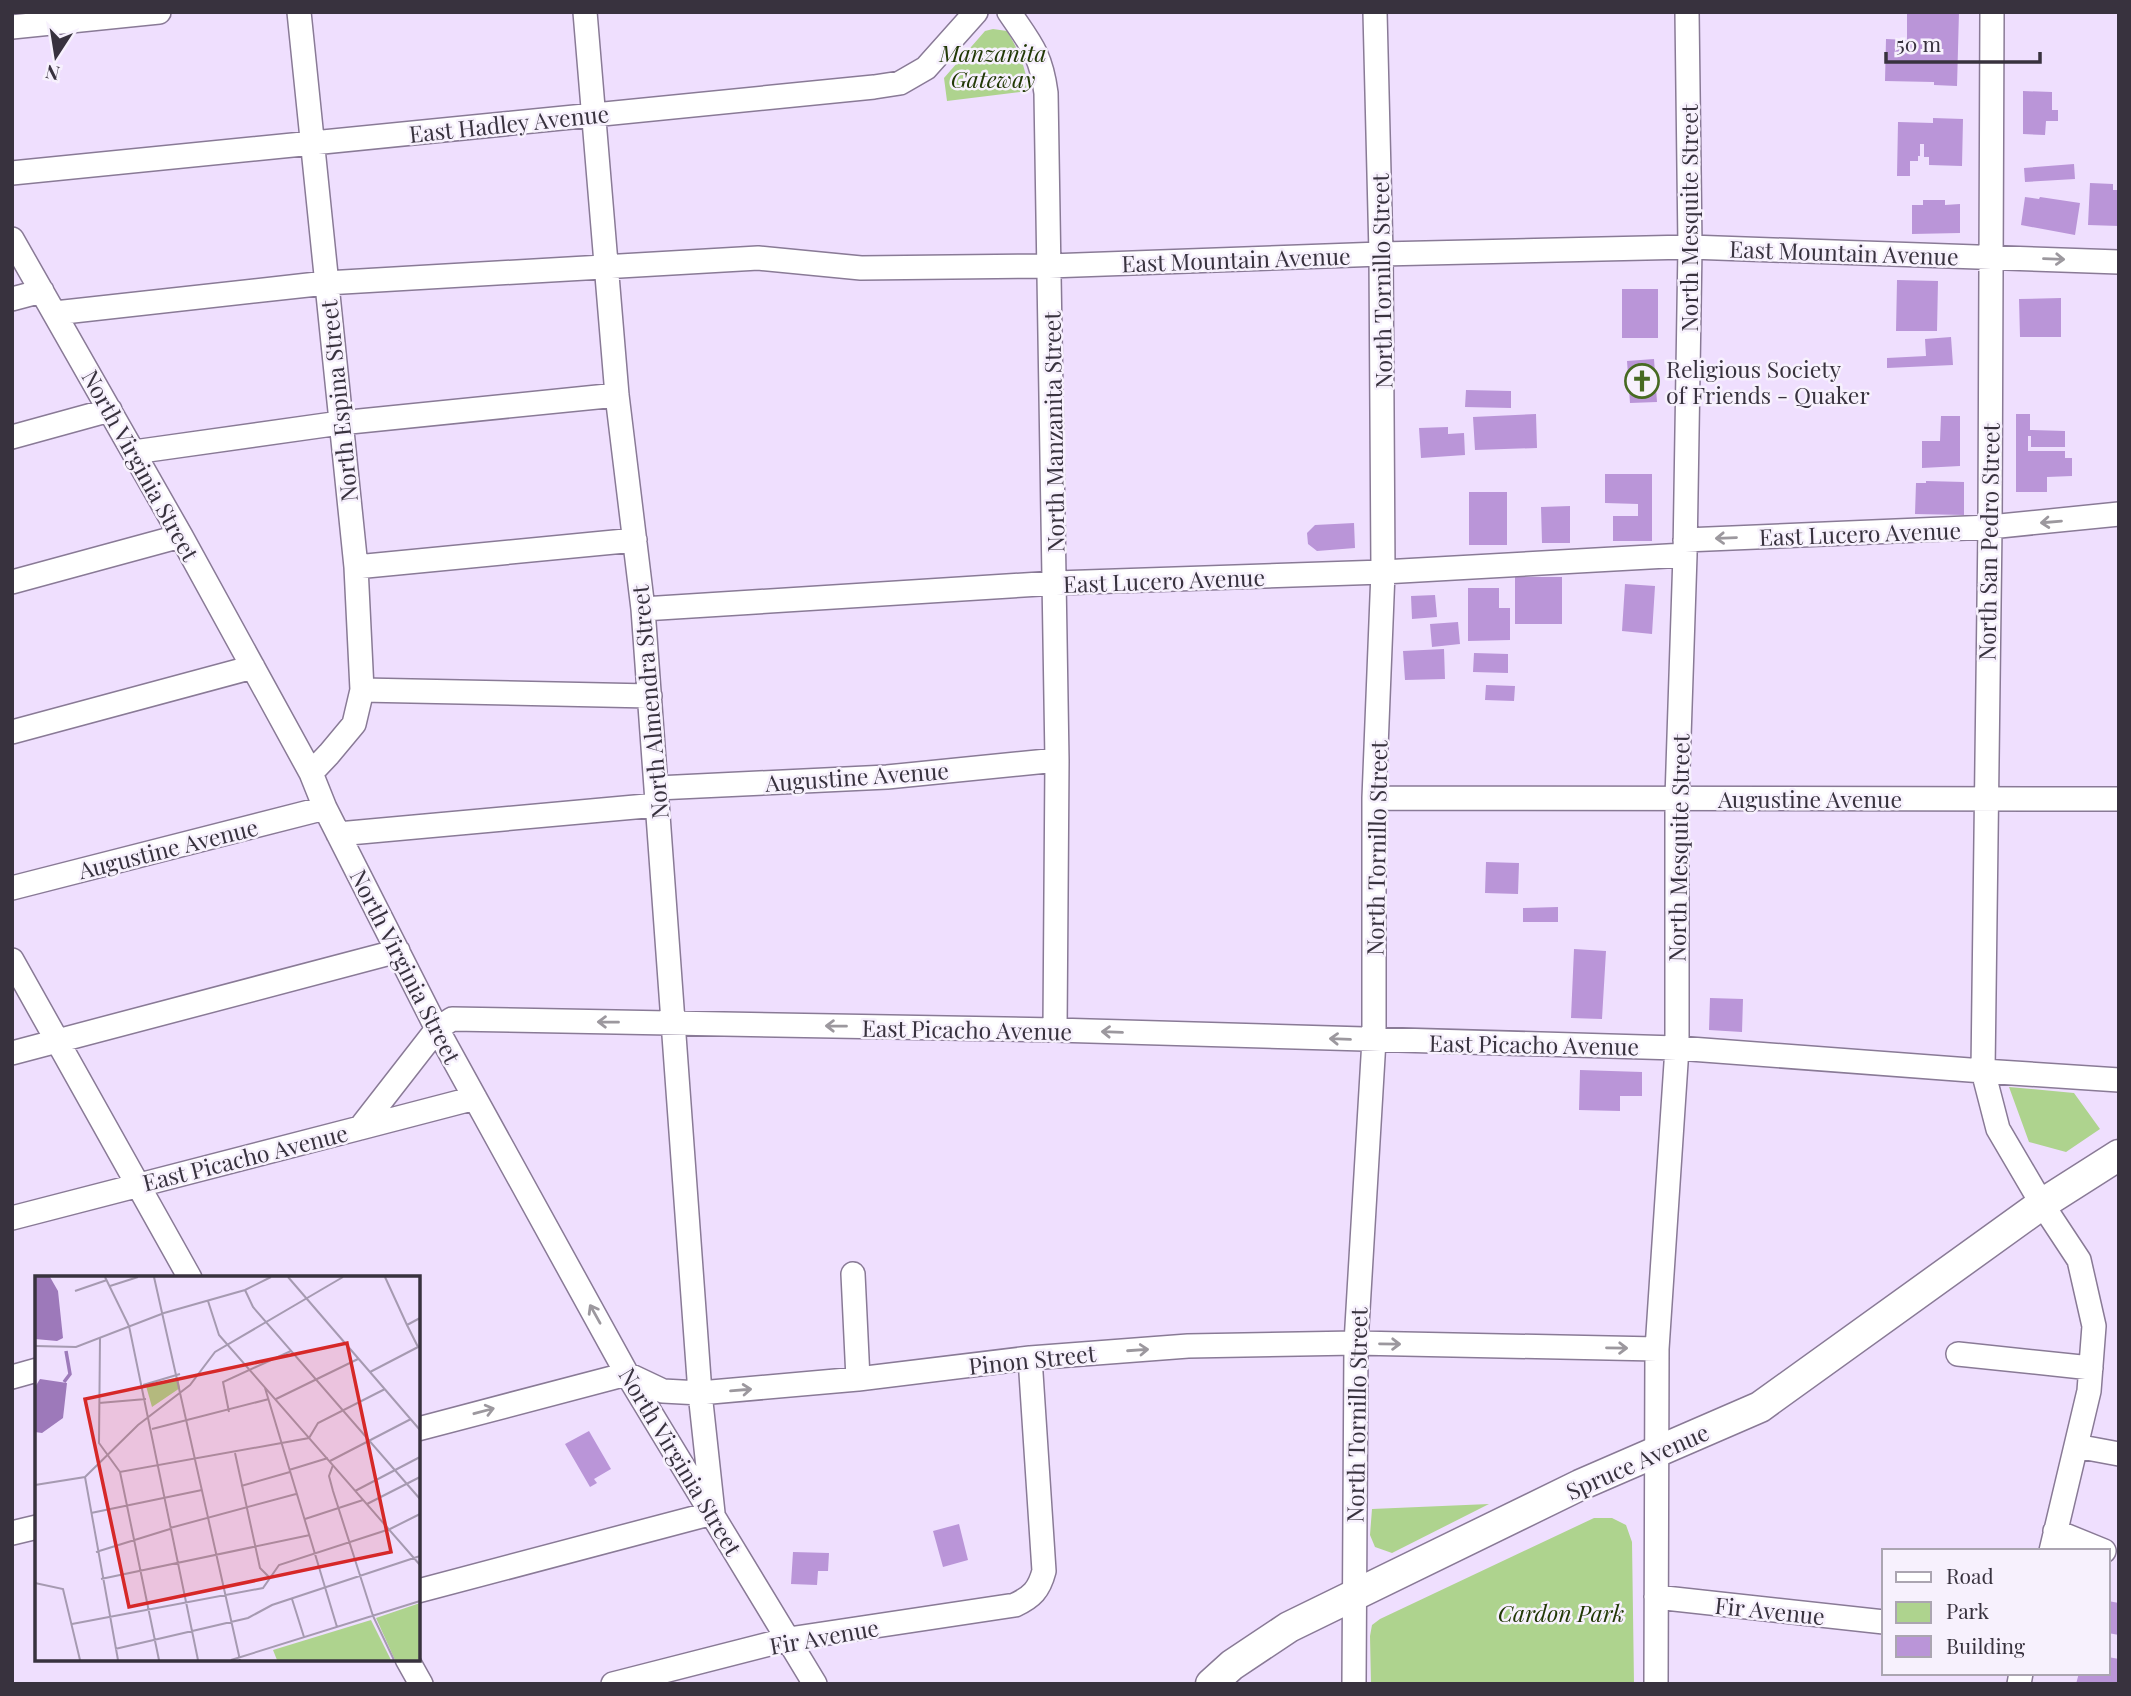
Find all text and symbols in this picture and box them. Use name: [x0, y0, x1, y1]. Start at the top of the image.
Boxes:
north arrow: [21, 21, 91, 91]
scale bar: [1886, 21, 2040, 65]
text: 50 m: [1896, 29, 1942, 57]
park label: Manzanita Gateway: [938, 37, 1047, 94]
text: N: [43, 59, 62, 88]
street label: East Hadley Avenue: [407, 97, 611, 149]
street label: North Mesquite Street: [1673, 103, 1704, 332]
street label: North Tornillo Street: [1364, 172, 1398, 389]
street label: East Mountain Avenue: [1729, 233, 1959, 271]
street label: East Mountain Avenue: [1121, 240, 1351, 278]
one-way arrow: [2043, 253, 2066, 266]
street label: North Espina Street: [312, 298, 364, 503]
street label: North Manzanita Street: [1035, 310, 1071, 553]
place label: Religious Society of Friends - Quaker: [1666, 353, 1870, 410]
church icon: Religious Society of Friends - Quaker: [1623, 362, 1661, 400]
street label: North Virginia Street: [76, 364, 207, 567]
street label: North San Pedro Street: [1970, 422, 2006, 661]
street label: East Lucero Avenue: [1758, 514, 1962, 552]
one-way arrow: [2040, 516, 2063, 529]
one-way arrow: [1715, 532, 1738, 545]
street label: East Lucero Avenue: [1062, 561, 1266, 599]
street label: North Almendra Street: [623, 583, 675, 820]
street label: North Mesquite Street: [1661, 733, 1696, 962]
street label: North Tornillo Street: [1359, 739, 1393, 956]
street label: Augustine Avenue: [763, 754, 950, 798]
street label: Augustine Avenue: [1717, 783, 1902, 814]
street label: Augustine Avenue: [74, 811, 261, 886]
street label: North Virginia Street: [344, 864, 469, 1069]
street label: East Picacho Avenue: [862, 1012, 1072, 1046]
one-way arrow: [597, 1015, 620, 1029]
one-way arrow: [825, 1019, 848, 1033]
one-way arrow: [1101, 1025, 1124, 1038]
street label: East Picacho Avenue: [1429, 1027, 1639, 1061]
one-way arrow: [1328, 1032, 1351, 1045]
street label: East Picacho Avenue: [139, 1117, 351, 1197]
inset map: [35, 1276, 420, 1661]
one-way arrow: [588, 1305, 602, 1325]
street label: North Tornillo Street: [1339, 1306, 1373, 1523]
street label: Pinon Street: [967, 1337, 1098, 1381]
one-way arrow: [1378, 1337, 1401, 1351]
one-way arrow: [1605, 1342, 1628, 1355]
one-way arrow: [1126, 1343, 1149, 1356]
street label: North Virginia Street: [613, 1361, 750, 1561]
one-way arrow: [729, 1383, 752, 1396]
one-way arrow: [472, 1404, 495, 1417]
street label: Spruce Avenue: [1561, 1416, 1713, 1506]
legend: [1882, 1549, 2110, 1675]
text: Road: [1946, 1561, 1994, 1589]
street label: Fir Avenue: [1713, 1589, 1827, 1631]
text: Park: [1946, 1596, 1990, 1624]
park label: Cardon Park: [1498, 1597, 1624, 1628]
street label: Fir Avenue: [767, 1611, 881, 1661]
text: Building: [1946, 1631, 2025, 1659]

